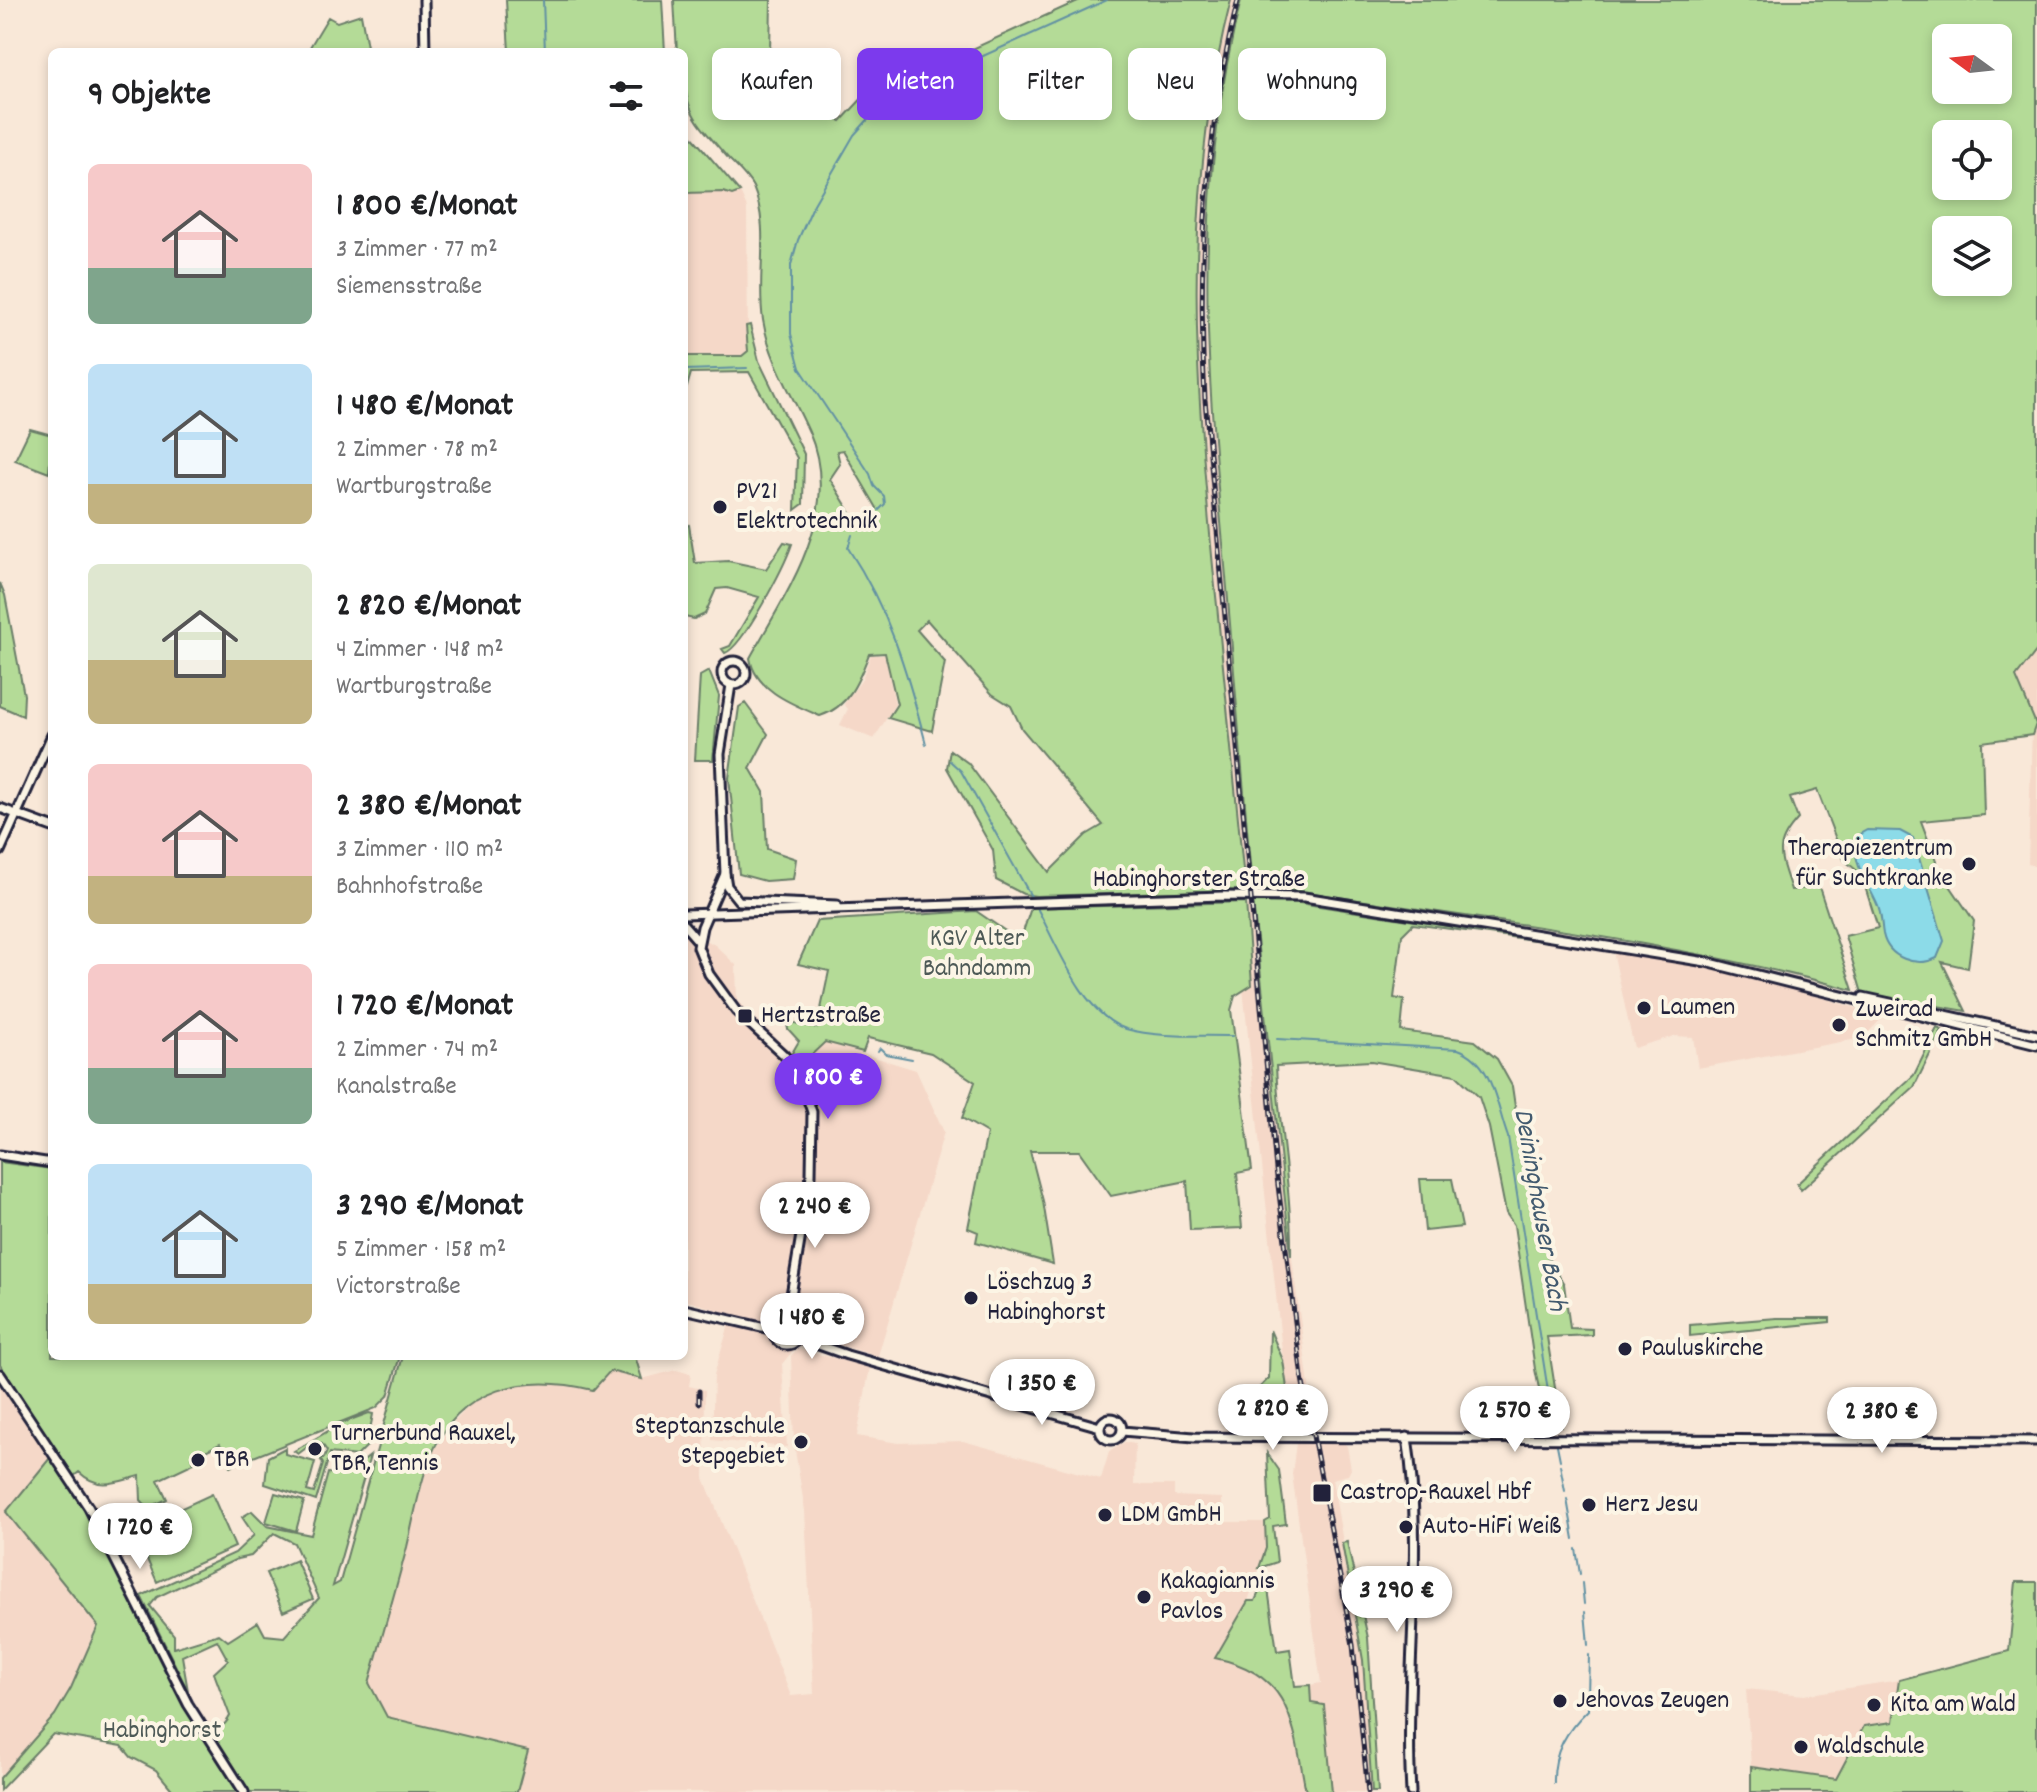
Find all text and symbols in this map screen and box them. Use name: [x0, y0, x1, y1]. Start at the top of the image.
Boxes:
north arrow: [1932, 24, 2012, 104]
map controls: [1932, 24, 2012, 296]
chip: Kaufen: [712, 48, 841, 120]
chip: Mieten: [857, 48, 983, 120]
chip: Filter: [999, 48, 1112, 120]
chip: Neu: [1128, 48, 1222, 120]
chip: Wohnung: [1238, 48, 1386, 120]
text: 9 Objekte: [88, 72, 211, 121]
icon: filters: [604, 74, 648, 118]
button: locate: [1932, 120, 2012, 200]
text: 1 800 €/Monat: [336, 183, 518, 232]
icon: home: [152, 196, 248, 292]
button: layers: [1932, 216, 2012, 296]
text: 3 Zimmer · 77 m²: [336, 232, 498, 269]
text: Siemensstraße: [336, 269, 482, 306]
text: 1 480 €/Monat: [336, 383, 513, 432]
icon: home: [152, 396, 248, 492]
text: 2 Zimmer · 78 m²: [336, 432, 498, 469]
text: Wartburgstraße: [336, 469, 492, 506]
place label: PV21 Elektrotechnik: [736, 474, 878, 541]
marker: PV21 Elektrotechnik: [711, 498, 729, 516]
text: 2 820 €/Monat: [336, 583, 521, 632]
icon: home: [152, 596, 248, 692]
text: 4 Zimmer · 148 m²: [336, 632, 504, 669]
text: Wartburgstraße: [336, 669, 492, 706]
text: 2 380 €/Monat: [336, 783, 522, 832]
icon: home: [152, 796, 248, 892]
place label: Therapiezentrum für Suchtkranke: [1788, 831, 1953, 898]
text: 3 Zimmer · 110 m²: [336, 832, 503, 869]
marker: Therapiezentrum für Suchtkranke: [1960, 855, 1978, 873]
street label: Habinghorster Straße: [1093, 862, 1305, 899]
text: Bahnhofstraße: [336, 869, 483, 906]
park label: KGV Alter Bahndamm: [923, 921, 1031, 988]
text: 1 720 €/Monat: [336, 983, 513, 1032]
place label: Laumen: [1660, 990, 1735, 1027]
place label: Zweirad Schmitz GmbH: [1855, 992, 1992, 1059]
icon: home: [152, 996, 248, 1092]
place label: Hertzstraße: [761, 998, 881, 1035]
marker: Laumen: [1635, 999, 1653, 1017]
marker: Hertzstraße: [736, 1007, 754, 1025]
marker: Zweirad Schmitz GmbH: [1830, 1016, 1848, 1034]
text: 2 Zimmer · 74 m²: [336, 1032, 498, 1069]
pin: 1 800 €: [754, 1053, 902, 1121]
text: 1 800 €: [793, 1060, 863, 1097]
text: Kanalstraße: [336, 1069, 457, 1106]
water label: Deininghauser Bach: [1501, 1106, 1576, 1315]
pin: 2 240 €: [741, 1182, 889, 1250]
text: 3 290 €/Monat: [336, 1183, 524, 1232]
text: 2 240 €: [778, 1189, 852, 1226]
icon: home: [152, 1196, 248, 1292]
text: 5 Zimmer · 158 m²: [336, 1232, 506, 1269]
place label: Löschzug 3 Habinghorst: [987, 1265, 1106, 1332]
text: Victorstraße: [336, 1269, 461, 1306]
marker: Löschzug 3 Habinghorst: [962, 1289, 980, 1307]
pin: 1 480 €: [738, 1293, 886, 1361]
text: 1 480 €: [778, 1300, 846, 1337]
place label: Pauluskirche: [1641, 1331, 1763, 1368]
marker: Pauluskirche: [1616, 1340, 1634, 1358]
pin: 1 350 €: [968, 1359, 1116, 1427]
text: 1 350 €: [1007, 1366, 1077, 1403]
pin: 2 820 €: [1199, 1384, 1347, 1452]
pin: 2 570 €: [1441, 1386, 1589, 1454]
pin: 2 380 €: [1808, 1387, 1956, 1455]
text: 2 820 €: [1236, 1391, 1310, 1428]
text: 2 570 €: [1478, 1393, 1552, 1430]
text: 2 380 €: [1845, 1394, 1919, 1431]
place label: Steptanzschule Stepgebiet: [635, 1409, 785, 1476]
place label: Turnerbund Rauxel, TBR, Tennis: [331, 1416, 516, 1483]
marker: Steptanzschule Stepgebiet: [792, 1433, 810, 1451]
marker: Turnerbund Rauxel, TBR, Tennis: [306, 1440, 324, 1458]
place label: TBR: [214, 1442, 249, 1479]
marker: TBR: [189, 1451, 207, 1469]
place label: Castrop-Rauxel Hbf: [1340, 1475, 1532, 1512]
marker: Castrop-Rauxel Hbf: [1311, 1482, 1333, 1504]
place label: Herz Jesu: [1605, 1487, 1698, 1524]
marker: Herz Jesu: [1580, 1496, 1598, 1514]
place label: LDM GmbH: [1121, 1497, 1222, 1534]
pin: 1 720 €: [66, 1503, 214, 1571]
marker: LDM GmbH: [1096, 1506, 1114, 1524]
place label: Auto-HiFi Weiß: [1422, 1509, 1561, 1546]
text: 1 720 €: [106, 1510, 174, 1547]
marker: Auto-HiFi Weiß: [1397, 1518, 1415, 1536]
place label: Kakagiannis Pavlos: [1160, 1564, 1275, 1631]
pin: 3 290 €: [1323, 1566, 1471, 1634]
text: 3 290 €: [1359, 1573, 1435, 1610]
marker: Kakagiannis Pavlos: [1135, 1588, 1153, 1606]
place label: Jehovas Zeugen: [1576, 1683, 1729, 1720]
place label: Kita am Wald: [1890, 1687, 2016, 1724]
marker: Jehovas Zeugen: [1551, 1692, 1569, 1710]
marker: Kita am Wald: [1865, 1696, 1883, 1714]
park label: Habinghorst: [103, 1713, 222, 1750]
place label: Waldschule: [1817, 1729, 1925, 1766]
marker: Waldschule: [1792, 1738, 1810, 1756]

